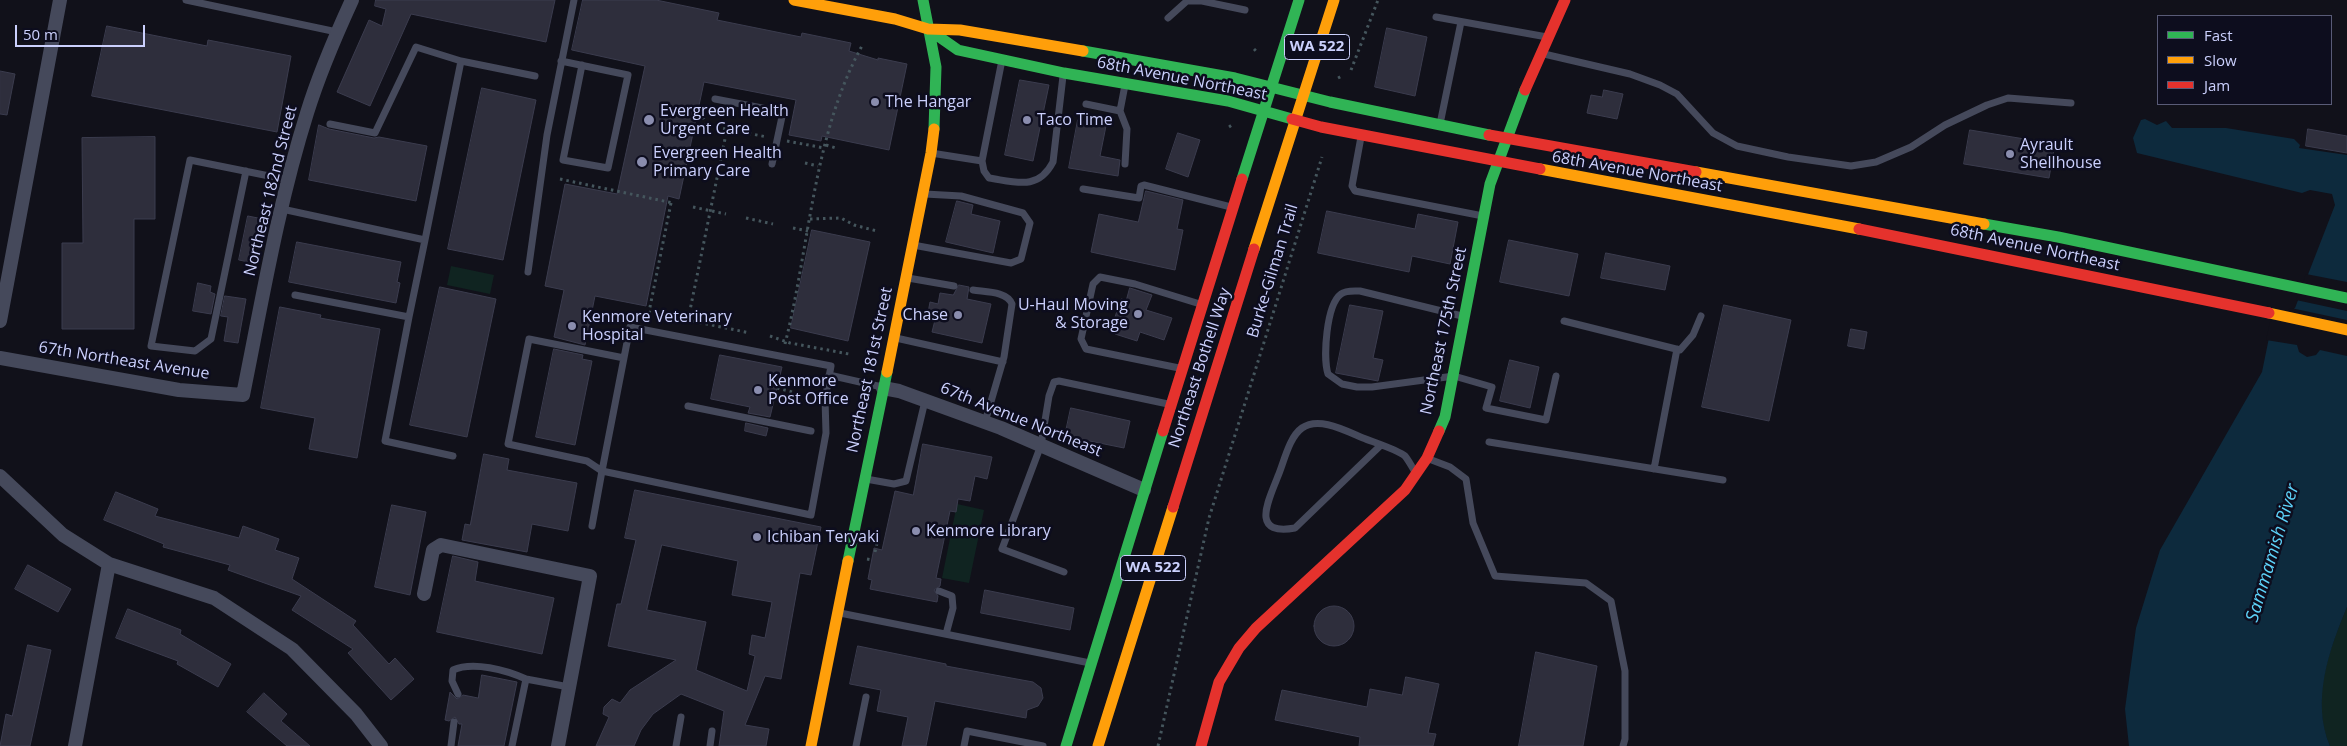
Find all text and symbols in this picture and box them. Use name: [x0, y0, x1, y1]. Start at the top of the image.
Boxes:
scale bar: [18, 15, 148, 47]
legend: [2157, 15, 2332, 105]
text: 50 m: [23, 24, 58, 44]
text: Fast: [2204, 25, 2233, 45]
road number: WA 522: [1284, 34, 1350, 60]
text: Slow: [2204, 50, 2237, 70]
street label: 68th Avenue Northeast: [1095, 53, 1269, 105]
text: Jam: [2204, 75, 2230, 95]
place label: The Hangar: [885, 92, 971, 112]
marker: The Hangar: [869, 96, 881, 108]
place label: Evergreen Health Urgent Care: [660, 101, 789, 139]
street label: Northeast 182nd Street: [241, 104, 301, 278]
place label: Taco Time: [1037, 110, 1113, 130]
marker: Evergreen Health Urgent Care: [642, 113, 656, 127]
marker: Taco Time: [1021, 114, 1033, 126]
place label: Ayrault Shellhouse: [2020, 135, 2102, 173]
place label: Evergreen Health Primary Care: [653, 143, 782, 181]
street label: 68th Avenue Northeast: [1550, 148, 1724, 196]
marker: Ayrault Shellhouse: [2004, 148, 2016, 160]
marker: Evergreen Health Primary Care: [635, 155, 649, 169]
street label: Burke-Gilman Trail: [1244, 202, 1302, 340]
street label: 68th Avenue Northeast: [1949, 221, 2121, 275]
street label: Northeast 175th Street: [1417, 245, 1471, 417]
street label: Northeast 181st Street: [843, 285, 897, 455]
street label: Northeast Bothell Way: [1165, 285, 1235, 451]
place label: U-Haul Moving & Storage: [1018, 295, 1128, 333]
place label: Chase: [903, 305, 948, 325]
place label: Kenmore Veterinary Hospital: [582, 307, 732, 345]
marker: U-Haul Moving & Storage: [1132, 308, 1144, 320]
marker: Chase: [952, 309, 964, 321]
marker: Kenmore Veterinary Hospital: [566, 320, 578, 332]
street label: 67th Northeast Avenue: [37, 338, 211, 384]
place label: Kenmore Post Office: [768, 371, 849, 409]
street label: 67th Avenue Northeast: [937, 379, 1105, 461]
marker: Kenmore Post Office: [752, 384, 764, 396]
water label: Sammamish River: [2242, 481, 2304, 625]
place label: Kenmore Library: [926, 521, 1051, 541]
marker: Kenmore Library: [910, 525, 922, 537]
place label: Ichiban Teryaki: [767, 527, 879, 547]
marker: Ichiban Teryaki: [751, 531, 763, 543]
road number: WA 522: [1120, 556, 1186, 580]

